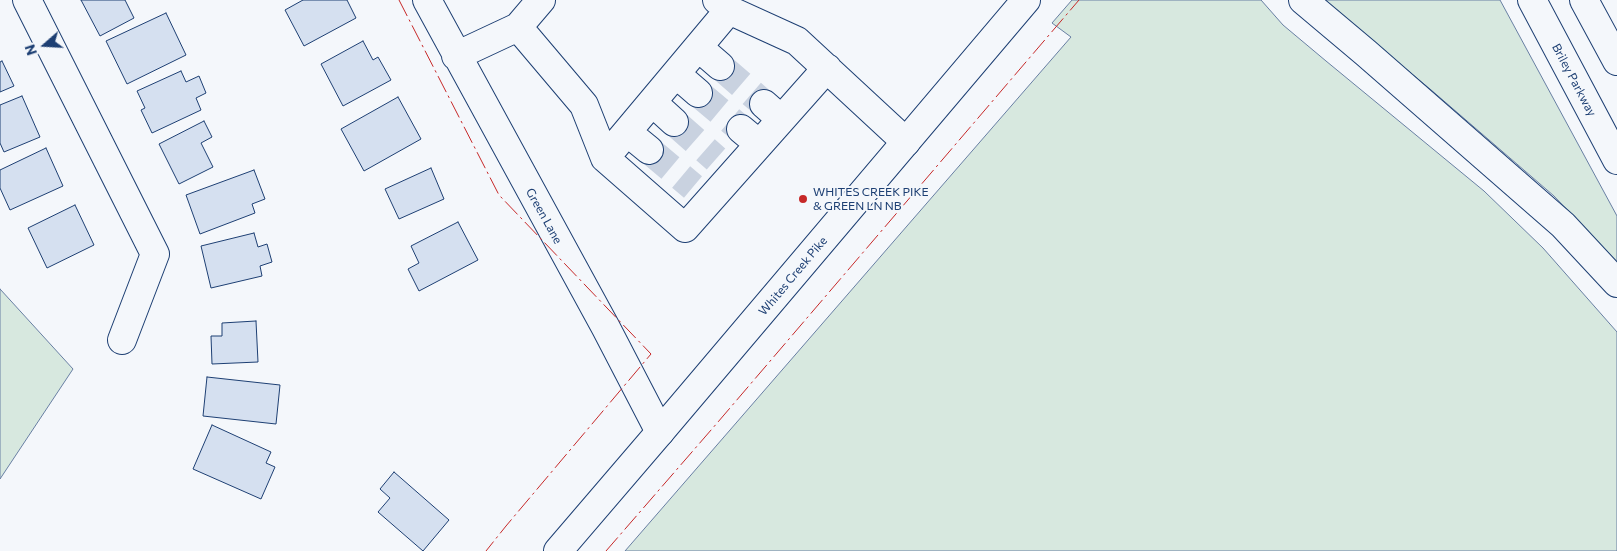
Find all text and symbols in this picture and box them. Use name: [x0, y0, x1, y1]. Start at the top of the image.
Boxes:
north arrow: [20, 20, 70, 70]
street label: Briley Parkway: [1549, 41, 1599, 119]
text: N: [21, 42, 40, 58]
place label: WHITES CREEK PIKE & GREEN LN NB: [813, 185, 929, 213]
street label: Green Lane: [523, 186, 565, 246]
marker: WHITES CREEK PIKE & GREEN LN NB: [797, 193, 809, 205]
street label: Whites Creek Pike: [756, 234, 830, 318]

